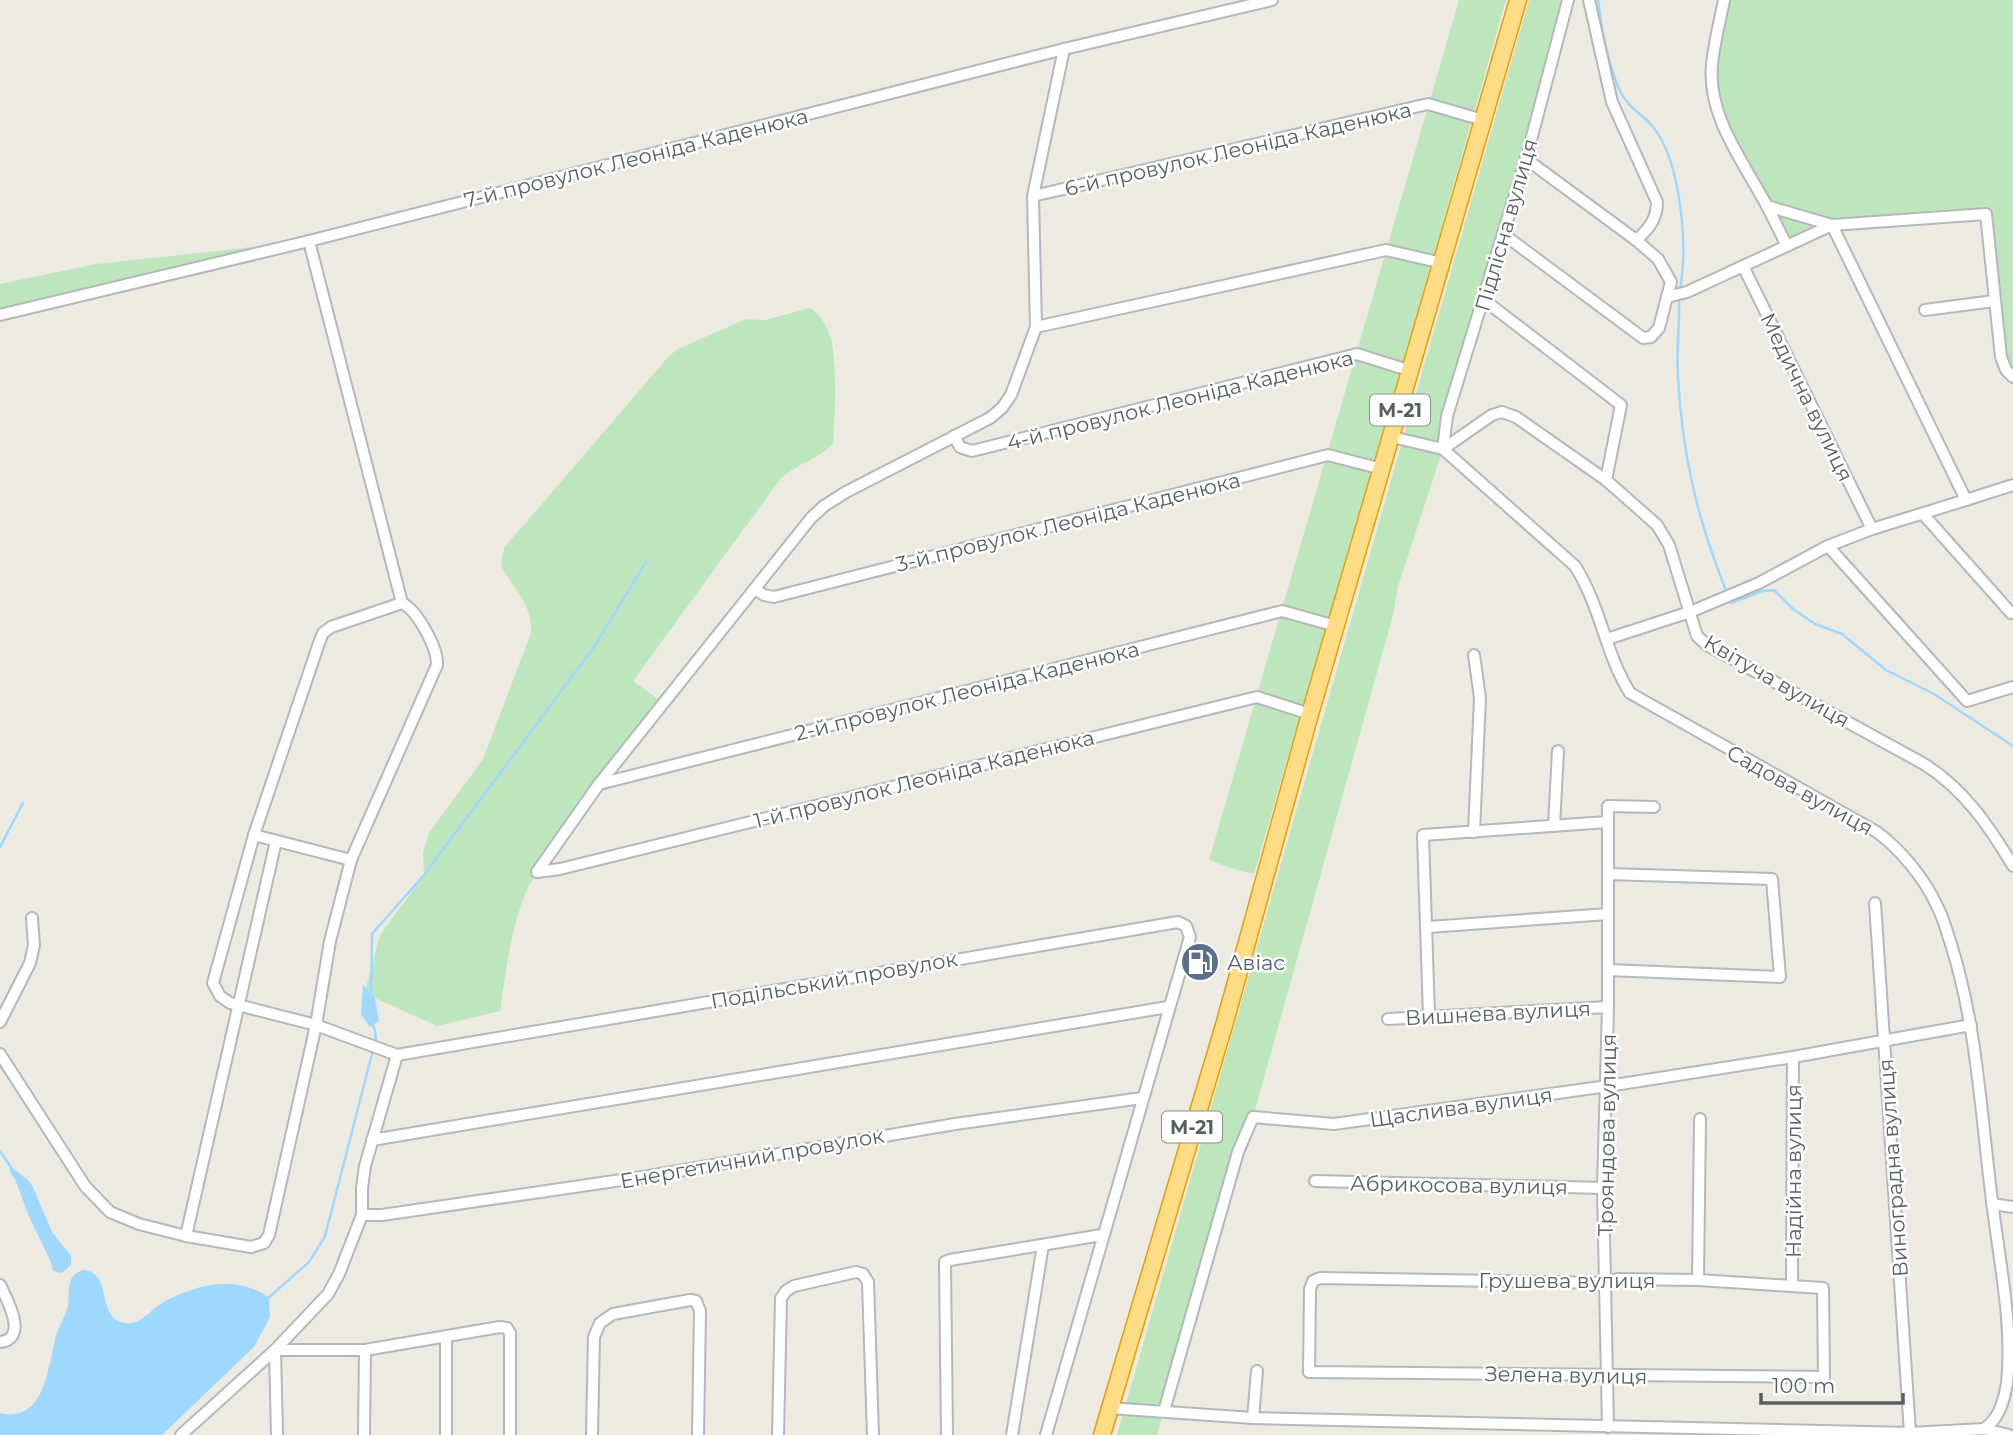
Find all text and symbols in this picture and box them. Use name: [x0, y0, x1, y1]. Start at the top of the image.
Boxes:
street label: 6-й провулок Леоніда Каденюка: [1062, 97, 1414, 201]
street label: 7-й провулок Леоніда Каденюка: [461, 103, 811, 213]
street label: Підлісна вулиця: [1469, 136, 1543, 314]
street label: Медична вулиця: [1755, 309, 1859, 485]
street label: 4-й провулок Леоніда Каденюка: [1004, 345, 1356, 455]
road number: М-21: [1370, 394, 1430, 426]
street label: 3-й провулок Леоніда Каденюка: [893, 467, 1243, 577]
street label: Квітуча вулиця: [1700, 629, 1854, 733]
street label: 2-й провулок Леоніда Каденюка: [792, 636, 1142, 746]
street label: 1-й провулок Леоніда Каденюка: [751, 725, 1097, 833]
street label: Садова вулиця: [1722, 739, 1878, 841]
fuel station icon: Авіас: [1179, 941, 1221, 983]
street label: Подільський провулок: [709, 946, 959, 1014]
place label: Авіас: [1227, 950, 1285, 975]
street label: Вишнева вулиця: [1404, 996, 1592, 1030]
street label: Трояндова вулиця: [1593, 1033, 1621, 1237]
street label: Виноградна вулиця: [1873, 1058, 1913, 1278]
street label: Щаслива вулиця: [1368, 1082, 1554, 1132]
street label: Надійна вулиця: [1781, 1084, 1806, 1258]
road number: М-21: [1162, 1112, 1222, 1142]
street label: Енергетичний провулок: [618, 1122, 886, 1194]
street label: Абрикосова вулиця: [1350, 1171, 1568, 1199]
street label: Грушева вулиця: [1478, 1268, 1656, 1293]
street label: Зелена вулиця: [1484, 1361, 1648, 1389]
scale bar: [1761, 1362, 1903, 1406]
text: 100 m: [1772, 1373, 1835, 1398]

